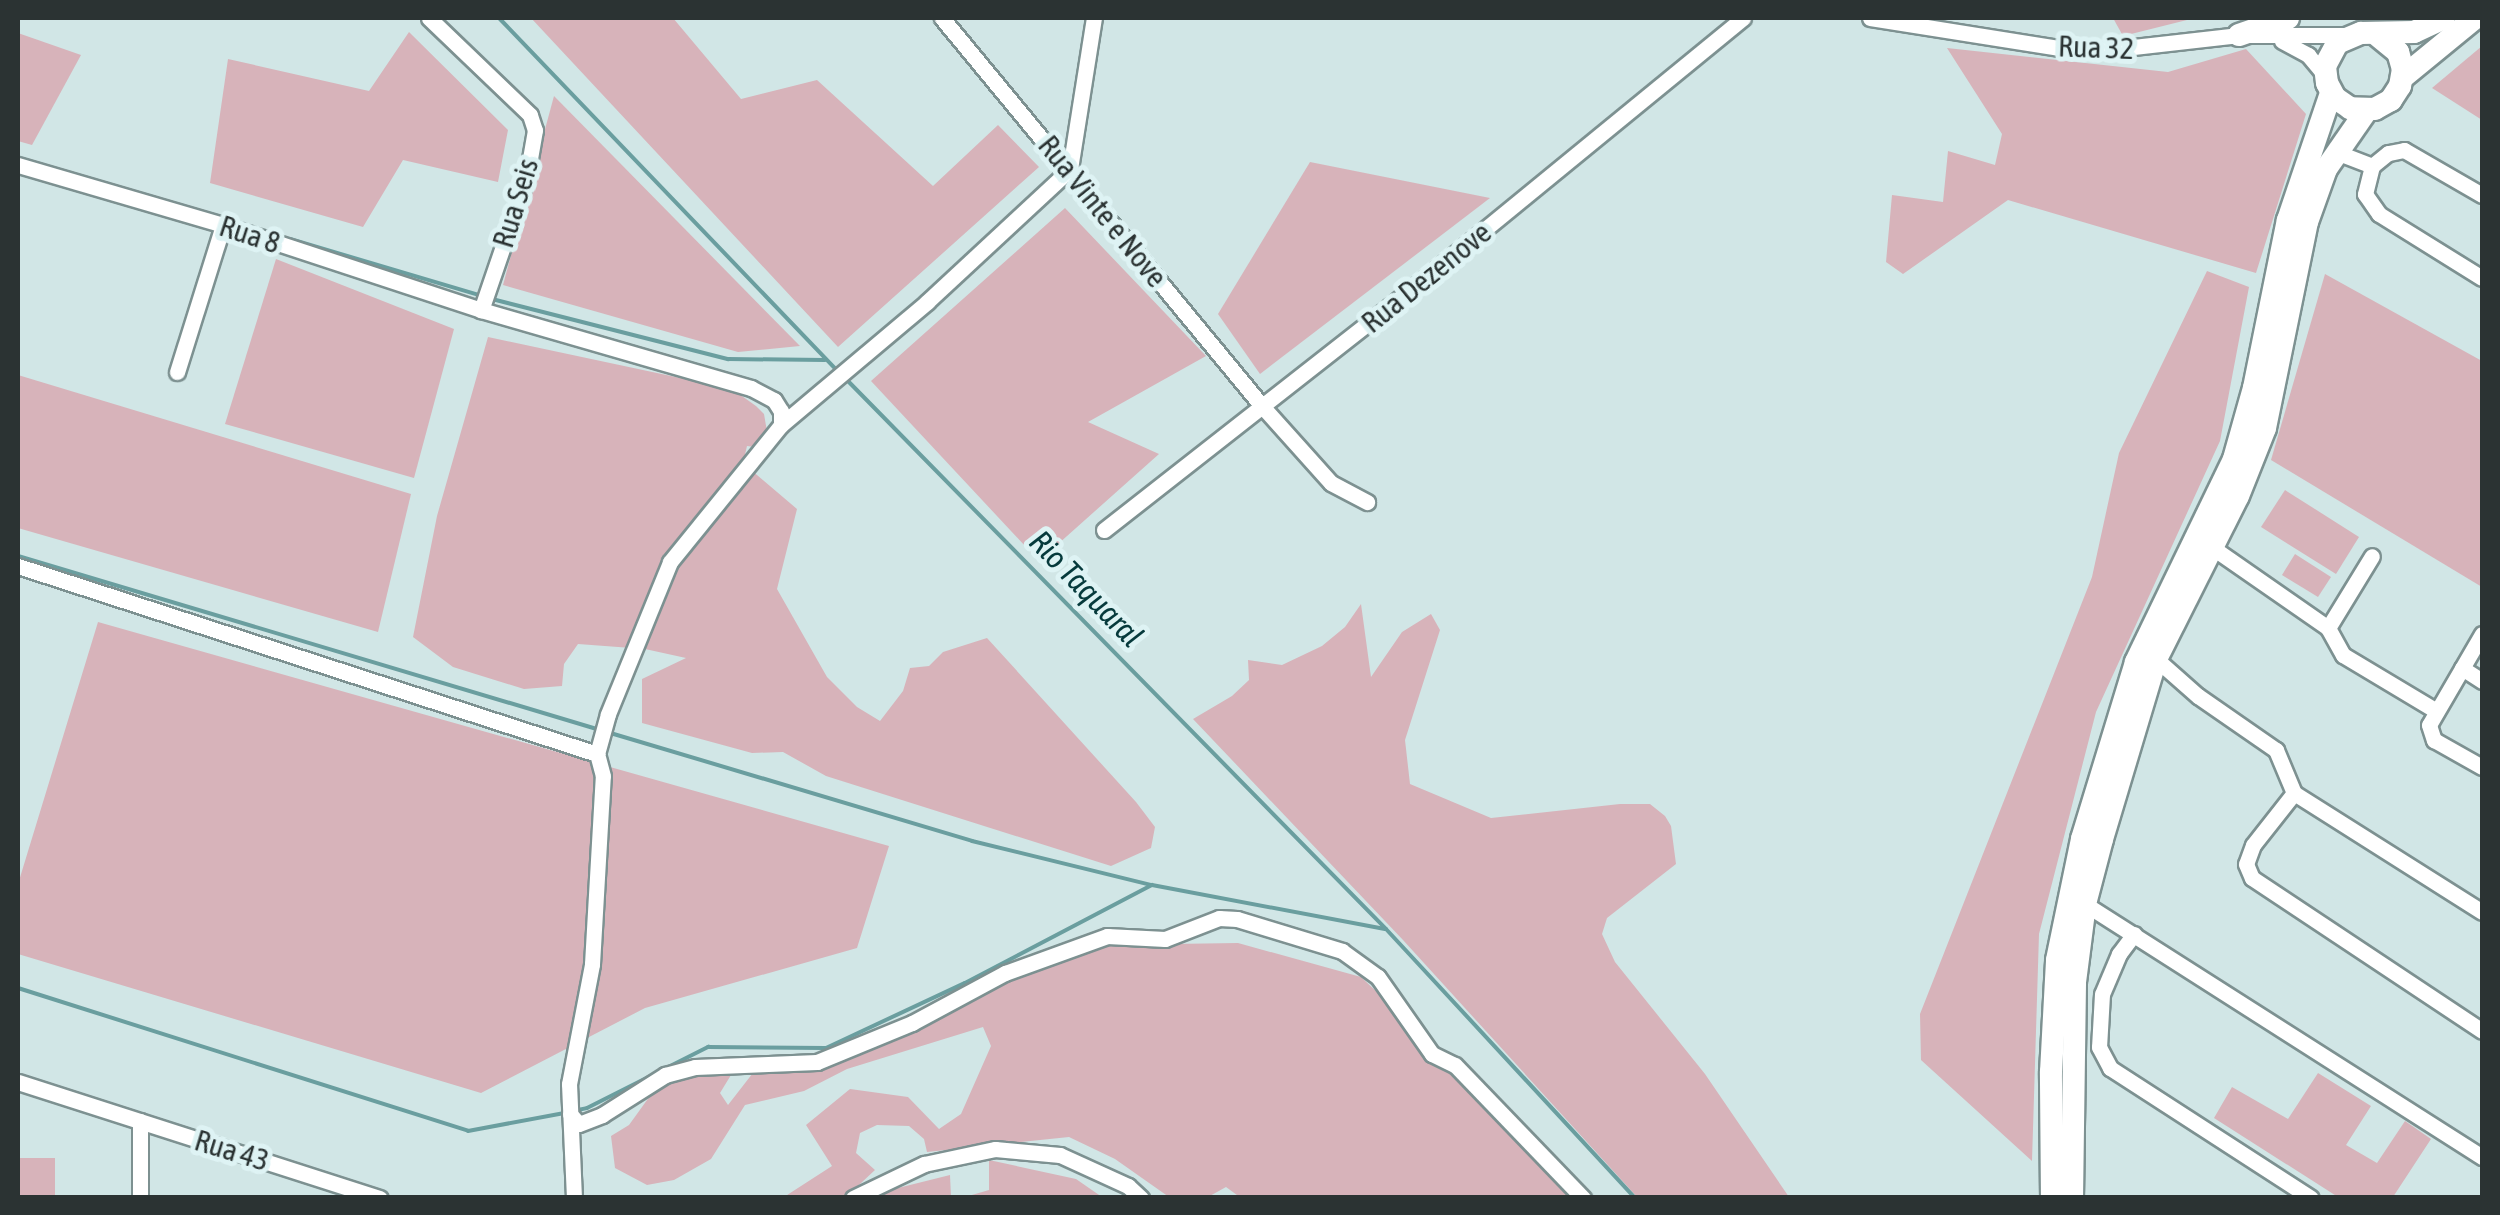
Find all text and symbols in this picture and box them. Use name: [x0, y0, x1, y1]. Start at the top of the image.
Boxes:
street label: Rua 32: [2058, 28, 2134, 66]
street label: Rua Vinte e Nove: [1031, 128, 1175, 294]
street label: Rua Seis: [484, 154, 546, 252]
street label: Rua 8: [215, 207, 285, 261]
street label: Rua Dezenove: [1354, 214, 1498, 340]
water label: Rio Taquaral: [1021, 523, 1151, 655]
street label: Rua 43: [191, 1122, 273, 1178]

